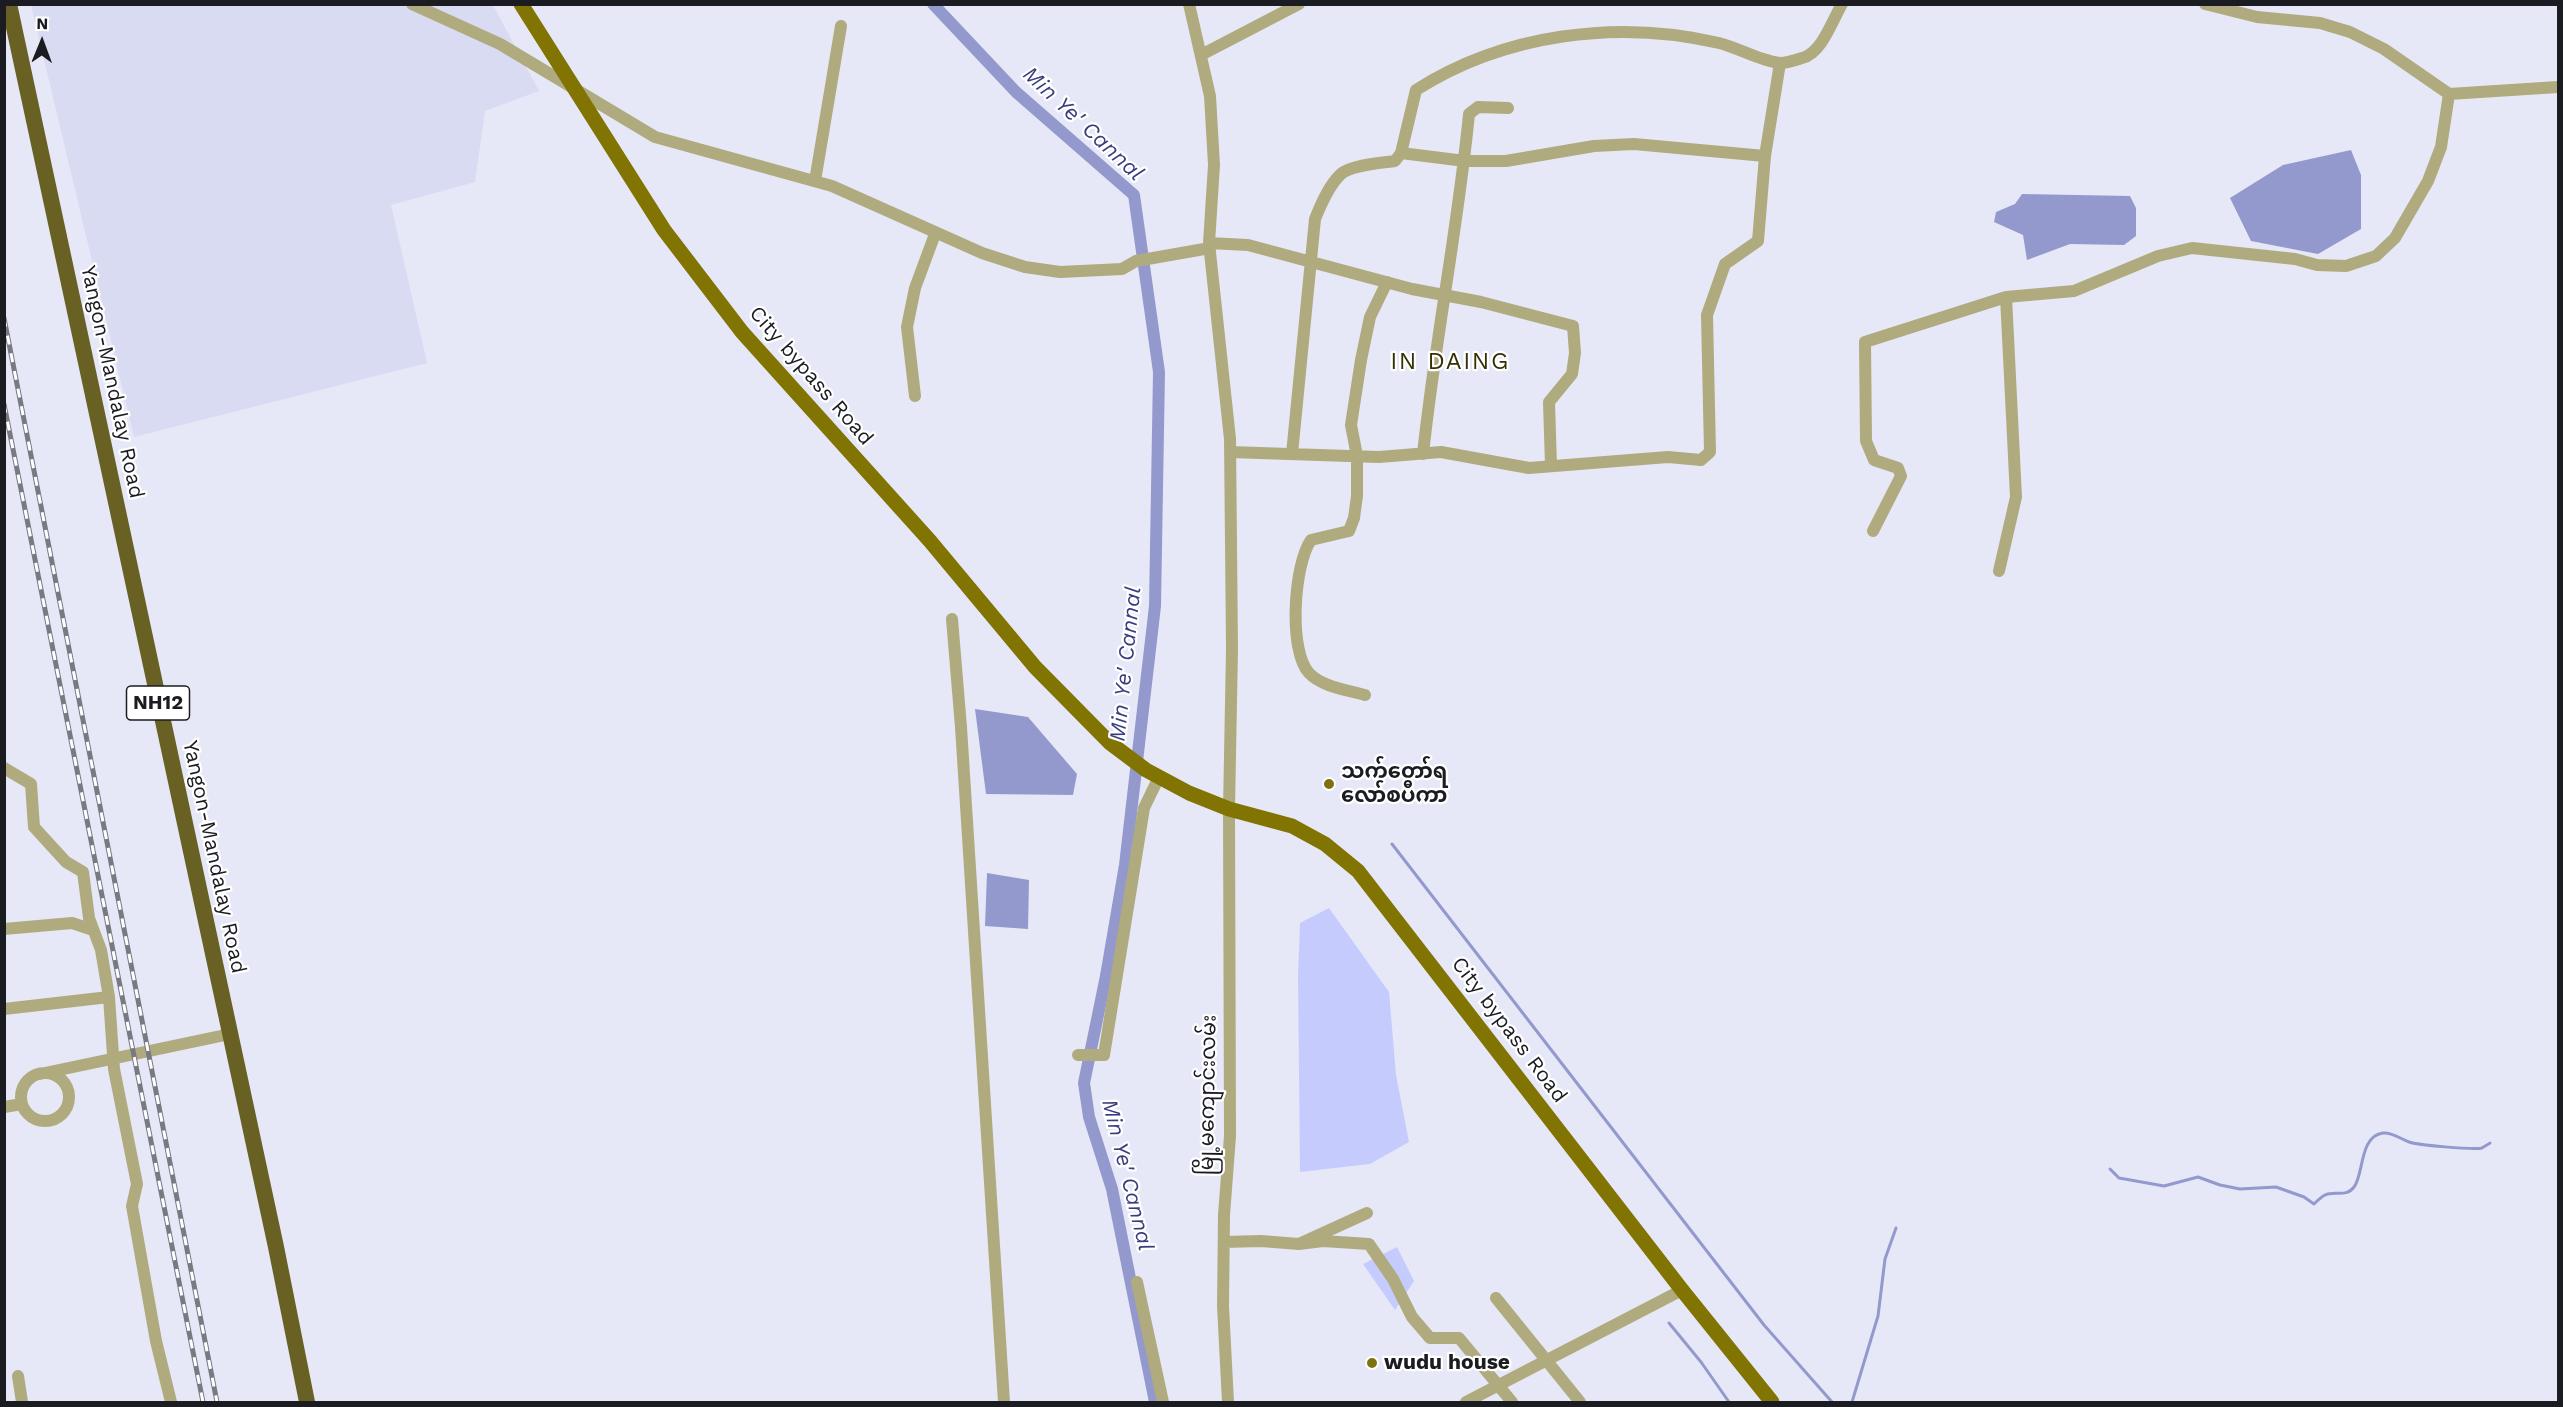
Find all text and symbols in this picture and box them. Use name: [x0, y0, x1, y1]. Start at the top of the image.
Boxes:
north arrow: [12, 12, 72, 72]
text: N: [36, 14, 48, 33]
water label: Min Ye' Cannal: [1017, 61, 1149, 187]
street label: Yangon-Mandalay Road: [75, 263, 149, 501]
street label: City bypass Road: [744, 301, 878, 451]
district label: IN DAING: [1390, 348, 1510, 376]
water label: Min Ye' Cannal: [1105, 585, 1147, 743]
road number: NH12: [126, 686, 190, 720]
street label: Yangon-Mandalay Road: [177, 738, 251, 976]
place label: သက်တော်ရ လော်စပီကာ: [1341, 759, 1447, 809]
marker: သက်တော်ရ လော်စပီကာ: [1322, 777, 1336, 791]
street label: City bypass Road: [1446, 952, 1572, 1108]
street label: မြို့မကျောင်းလမ်း: [1194, 1014, 1222, 1176]
water label: Min Ye' Cannal: [1095, 1096, 1159, 1254]
place label: wudu house: [1384, 1350, 1510, 1376]
marker: wudu house: [1365, 1356, 1379, 1370]

